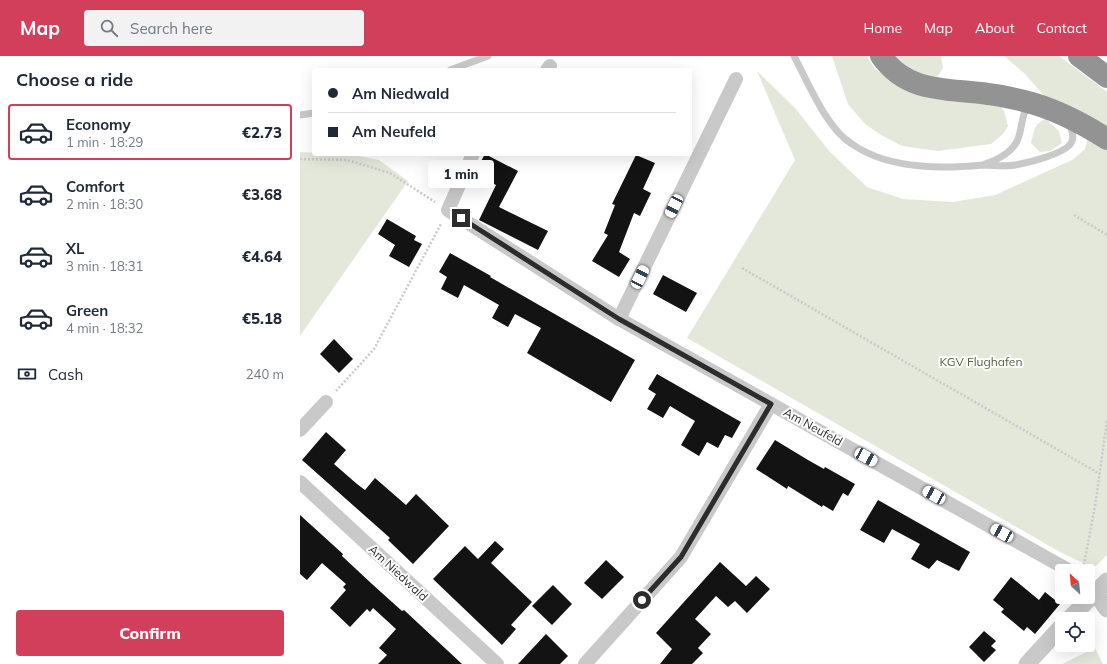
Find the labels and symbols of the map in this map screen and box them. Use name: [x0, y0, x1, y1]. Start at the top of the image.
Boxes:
callout: 1 min: [428, 160, 494, 188]
car: [663, 193, 685, 219]
route end: [452, 209, 470, 227]
car: [629, 264, 651, 290]
park label: KGV Flughafen: [940, 354, 1022, 369]
street label: Am Neufeld: [781, 404, 845, 449]
car: [853, 446, 879, 468]
car: [921, 484, 947, 506]
car: [989, 522, 1015, 544]
street label: Am Niedwald: [366, 541, 431, 604]
north arrow: [1055, 564, 1095, 604]
route start: [633, 591, 651, 609]

